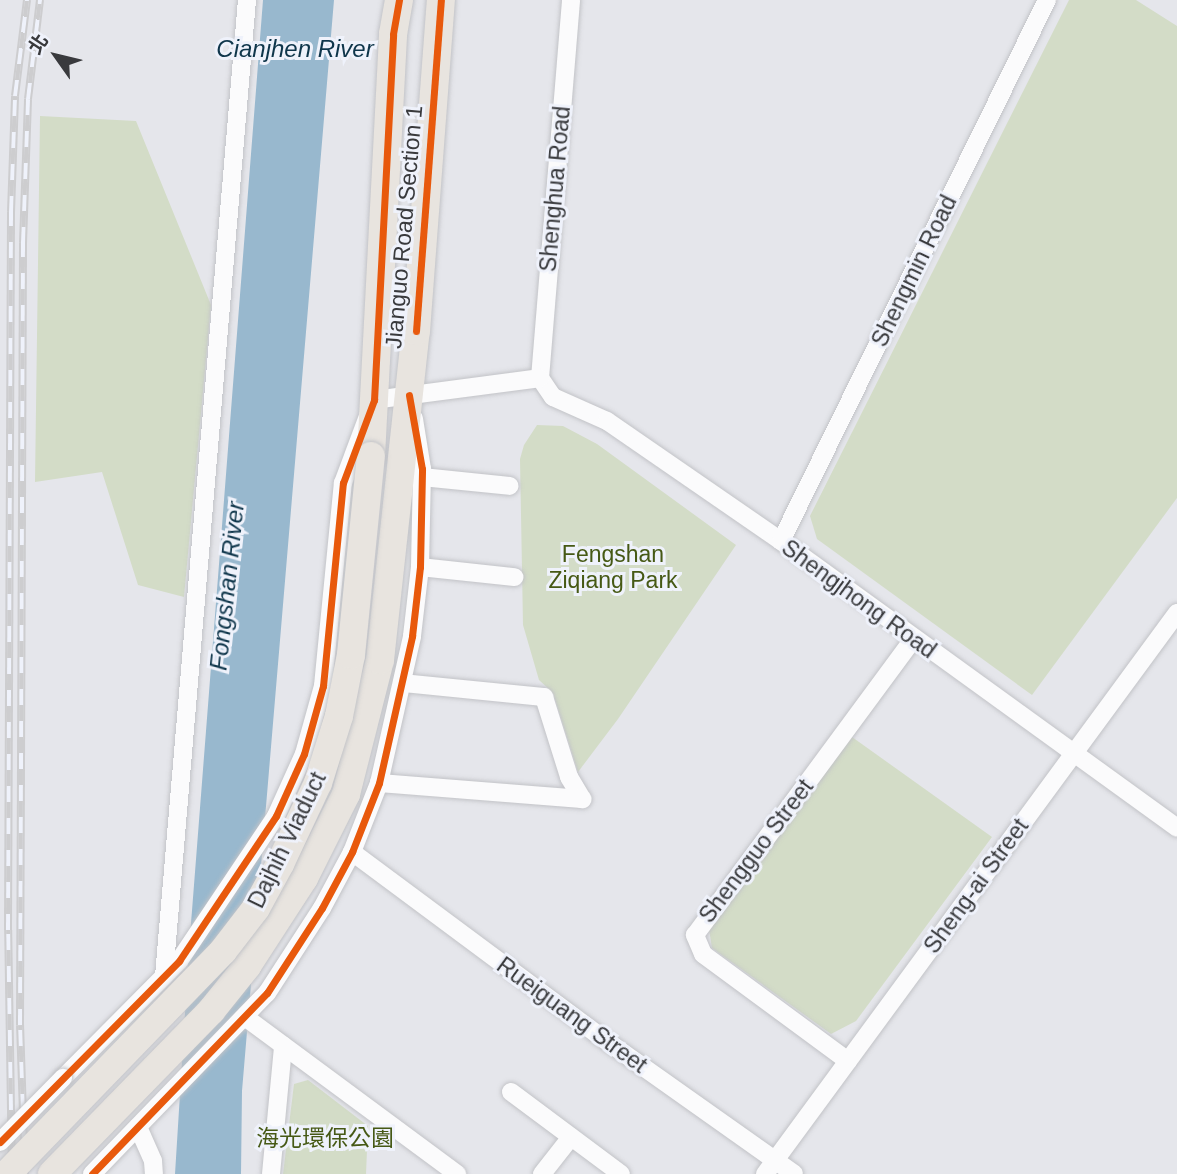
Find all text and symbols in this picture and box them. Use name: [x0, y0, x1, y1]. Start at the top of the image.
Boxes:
north arrow: [21, 21, 91, 91]
text: 北: [24, 30, 52, 58]
water label: Cianjhen River: [216, 35, 374, 63]
street label: Jianguo Road Section 1: [380, 104, 428, 350]
street label: Shenghua Road: [534, 105, 576, 273]
street label: Shengmin Road: [865, 191, 963, 351]
water label: Fongshan River: [204, 500, 250, 672]
street label: Shengjhong Road: [776, 534, 942, 664]
park label: Fengshan Ziqiang Park: [548, 540, 678, 594]
street label: Dajhih Viaduct: [242, 767, 332, 913]
street label: Shengguo Street: [693, 774, 819, 928]
street label: Sheng-ai Street: [918, 813, 1034, 959]
street label: Rueiguang Street: [491, 951, 653, 1079]
park label: 海光環保公園: [256, 1124, 394, 1152]

